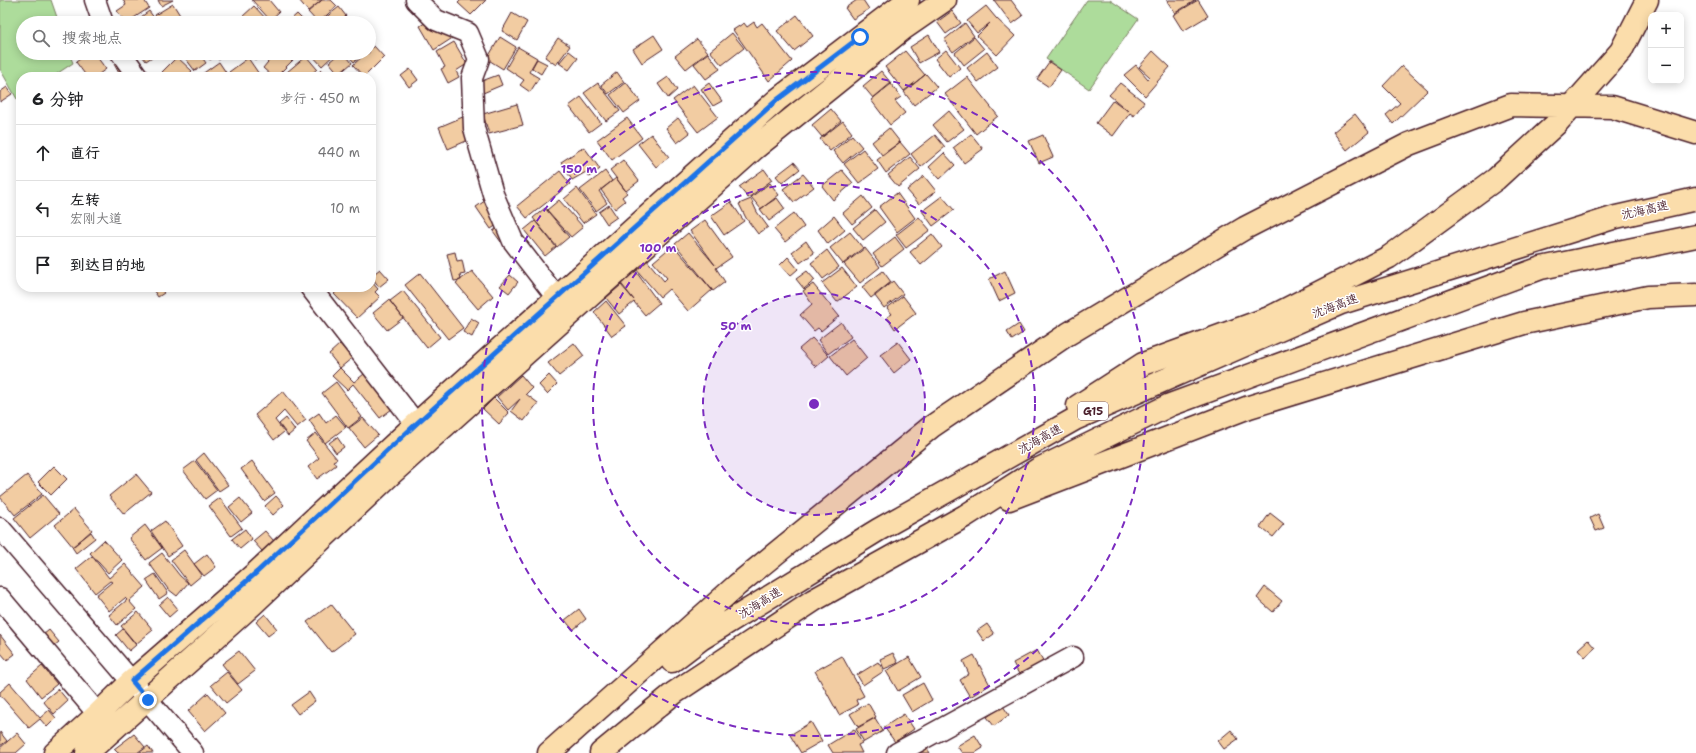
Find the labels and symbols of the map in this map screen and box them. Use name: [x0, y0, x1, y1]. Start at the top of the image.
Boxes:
route start: [851, 28, 869, 46]
text: 150 m: [561, 161, 597, 177]
street label: 沈海高速: [1620, 197, 1670, 223]
text: 100 m: [640, 240, 677, 256]
street label: 沈海高速: [1310, 290, 1360, 322]
text: 50 m: [721, 318, 752, 334]
centre of rings: [807, 397, 821, 411]
road number: G15: [1078, 402, 1108, 420]
street label: 沈海高速: [1015, 420, 1065, 458]
street label: 沈海高速: [735, 583, 785, 623]
route end: [139, 691, 157, 709]

